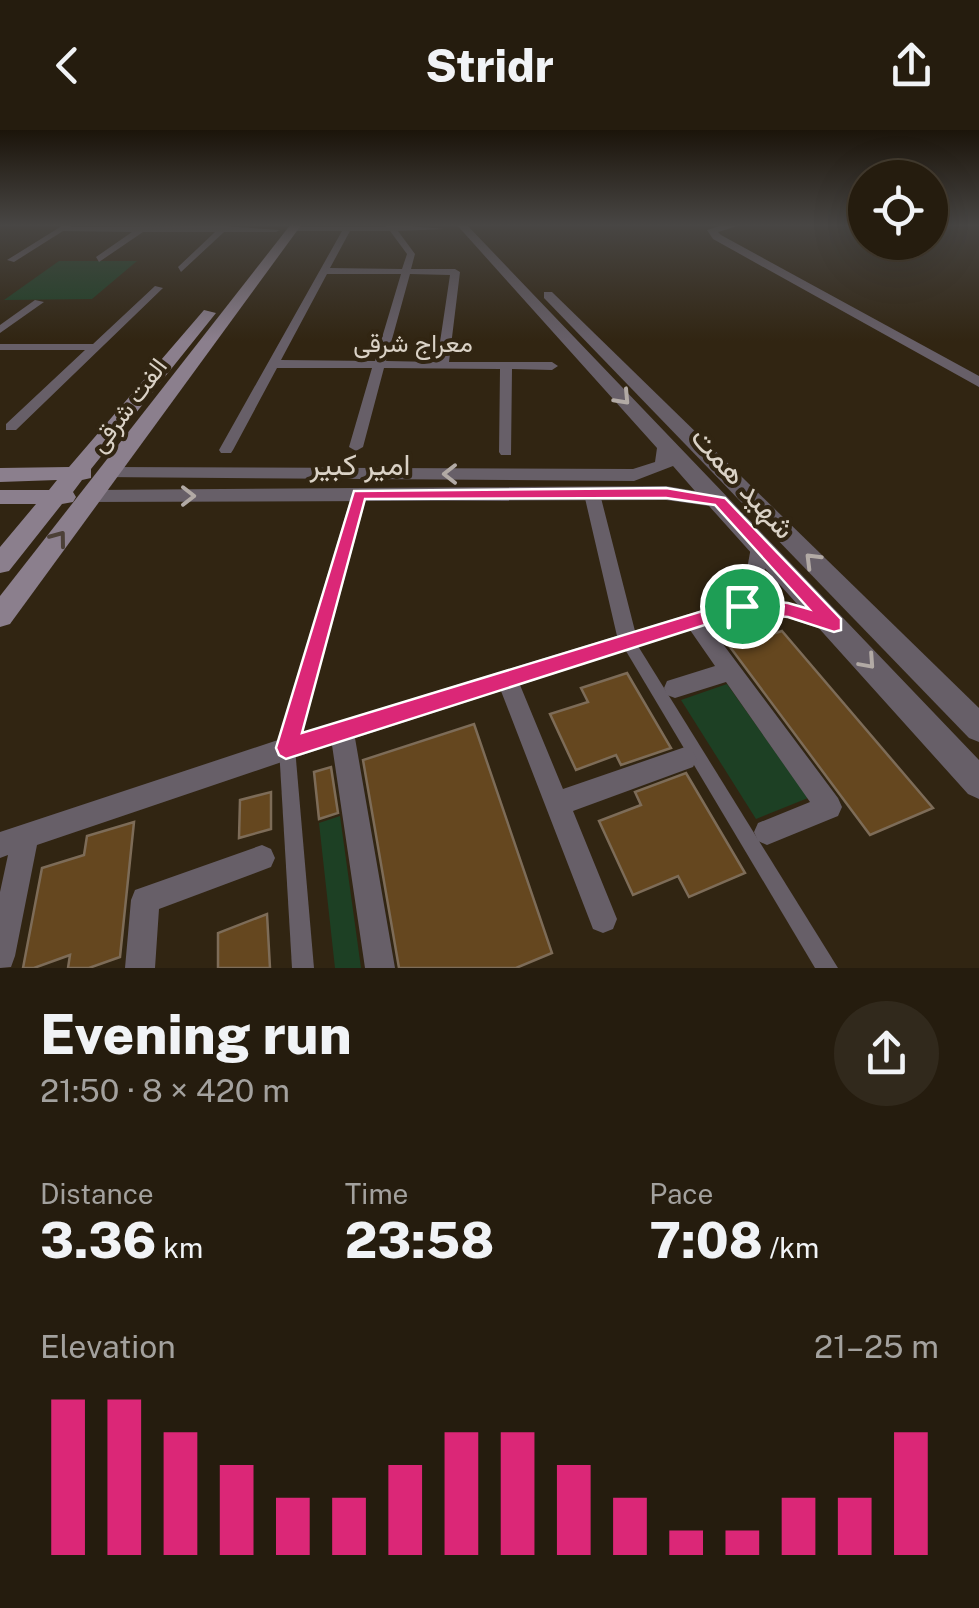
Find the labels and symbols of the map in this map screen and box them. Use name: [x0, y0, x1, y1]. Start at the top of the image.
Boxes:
street label: معراج شرقی: [353, 328, 473, 360]
street label: الفت شرقی: [83, 352, 174, 459]
one-way arrow: [611, 386, 629, 404]
street label: شهید همت: [683, 419, 804, 547]
street label: امیر کبیر: [309, 446, 410, 483]
one-way arrow: [441, 463, 456, 485]
one-way arrow: [180, 485, 196, 507]
one-way arrow: [47, 531, 64, 549]
one-way arrow: [805, 553, 823, 571]
pin: [700, 564, 785, 649]
one-way arrow: [856, 650, 874, 669]

